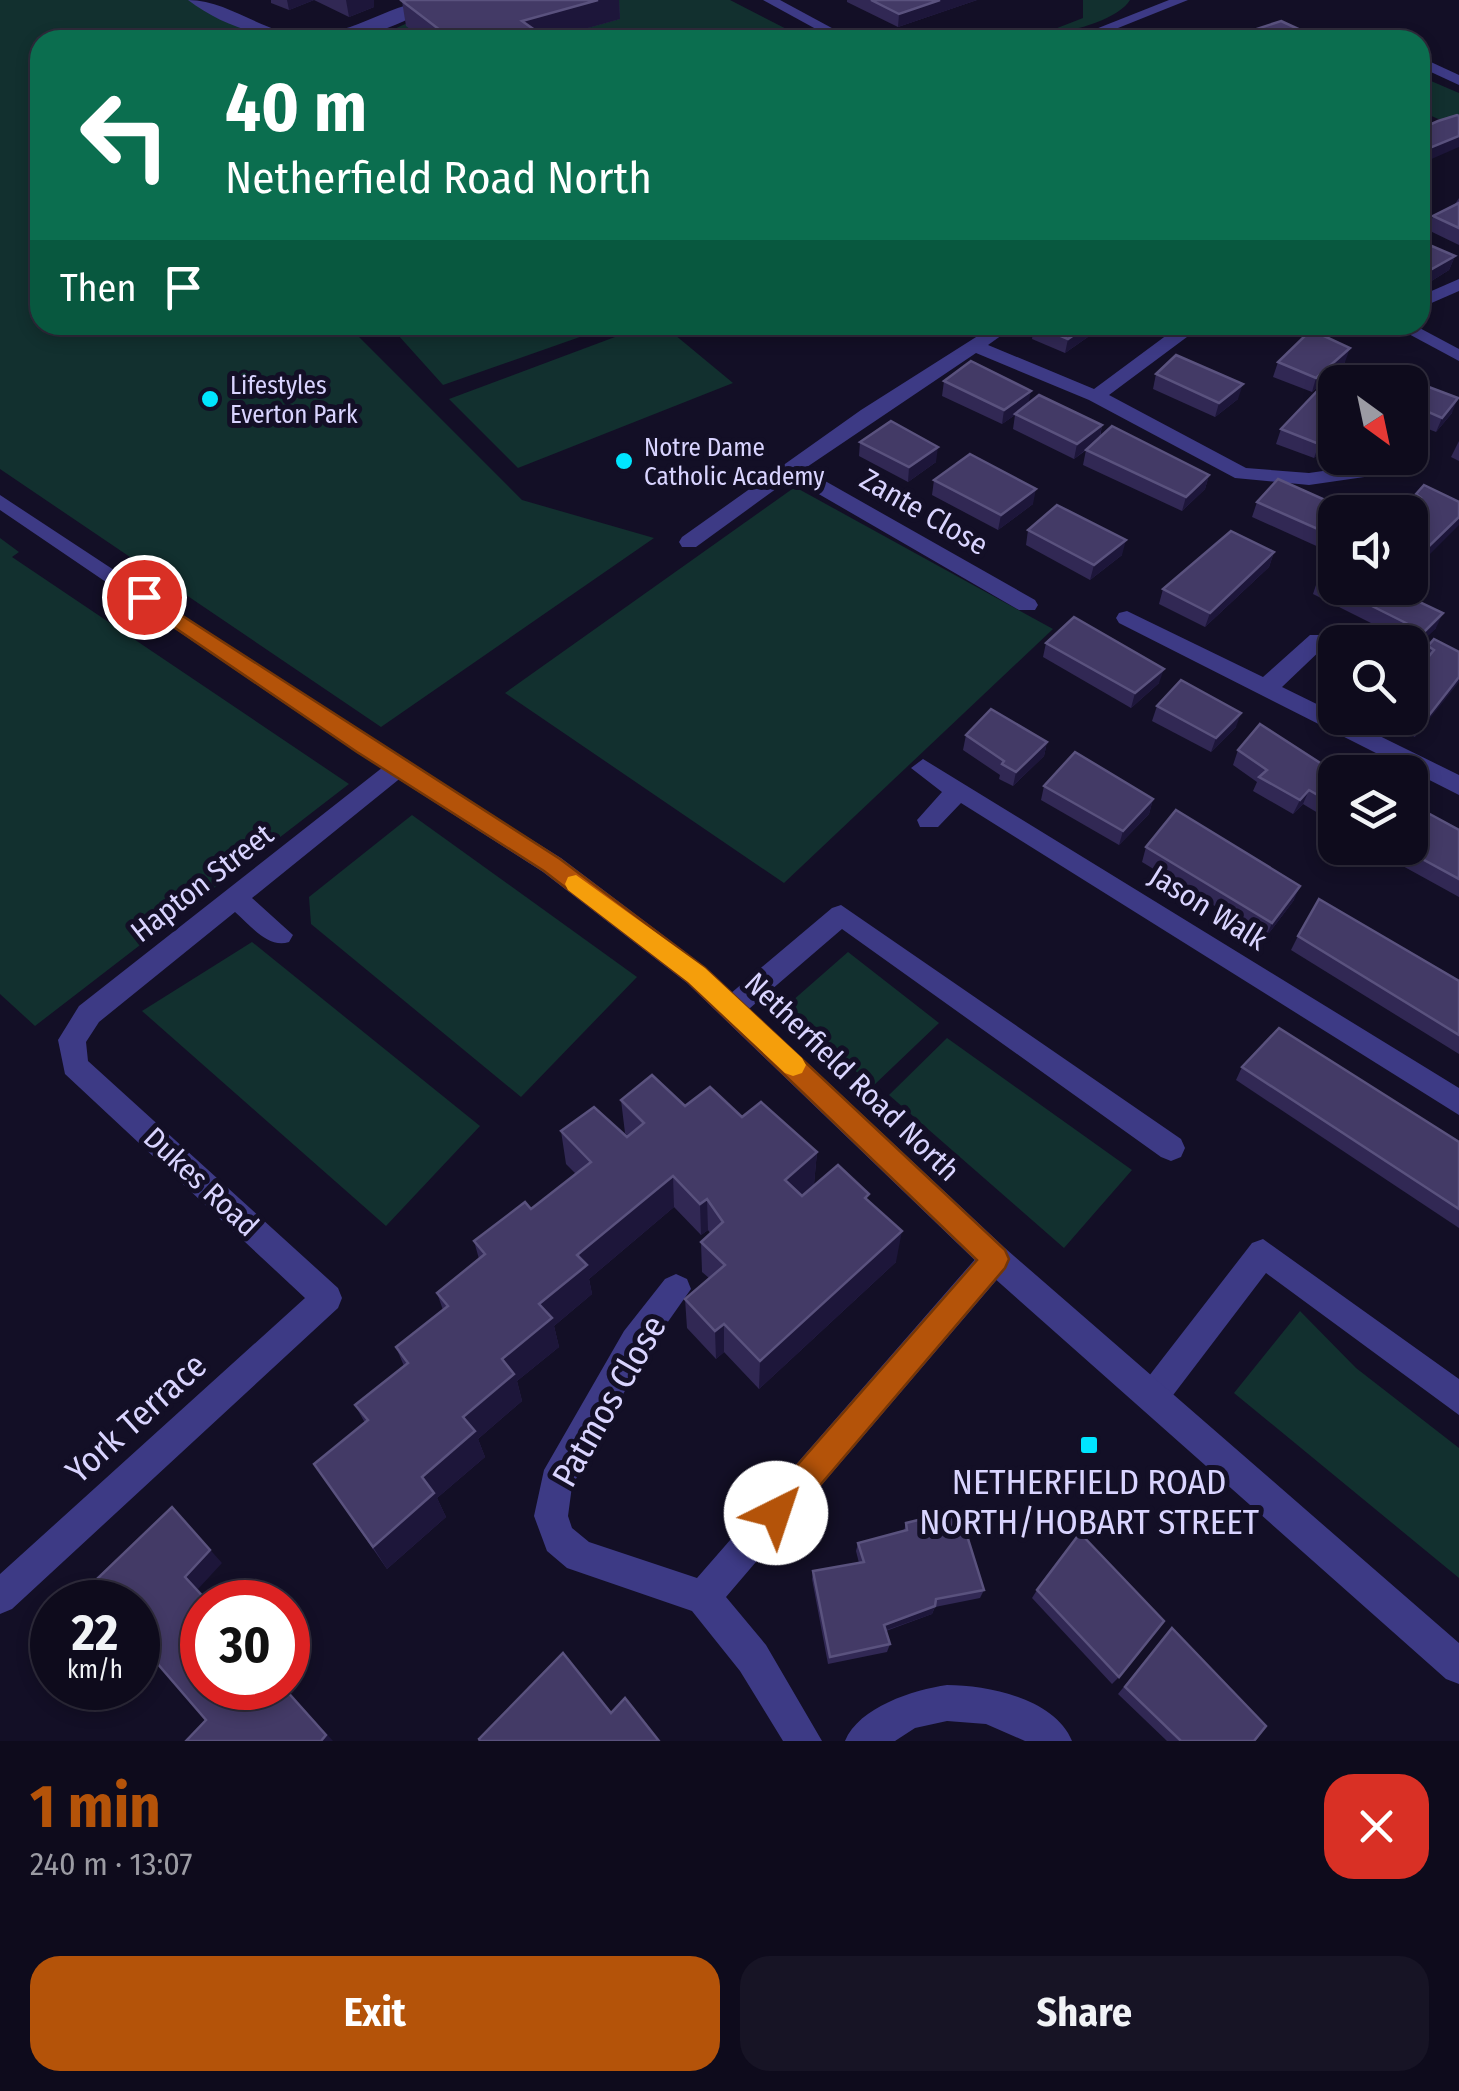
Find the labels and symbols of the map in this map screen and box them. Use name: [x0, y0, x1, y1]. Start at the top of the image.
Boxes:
north arrow: [1318, 365, 1428, 475]
place label: Lifestyles Everton Park: [230, 371, 358, 430]
marker: Lifestyles Everton Park: [199, 388, 221, 410]
place label: Notre Dame Catholic Academy: [644, 433, 824, 492]
marker: Notre Dame Catholic Academy: [613, 450, 635, 472]
street label: Zante Close: [854, 461, 994, 563]
pin: [102, 555, 187, 640]
street label: Hapton Street: [124, 816, 280, 950]
street label: Jason Walk: [1142, 858, 1274, 958]
street label: Netherfield Road North: [737, 965, 967, 1189]
street label: Dukes Road: [136, 1120, 266, 1244]
street label: Patmos Close: [543, 1308, 675, 1494]
street label: York Terrace: [57, 1344, 215, 1492]
marker: NETHERFIELD ROAD NORTH/HOBART STREET: [1078, 1434, 1100, 1456]
position arrow: [724, 1461, 828, 1565]
place label: NETHERFIELD ROAD NORTH/HOBART STREET: [919, 1461, 1260, 1543]
speed limit sign: 30: [180, 1580, 310, 1710]

